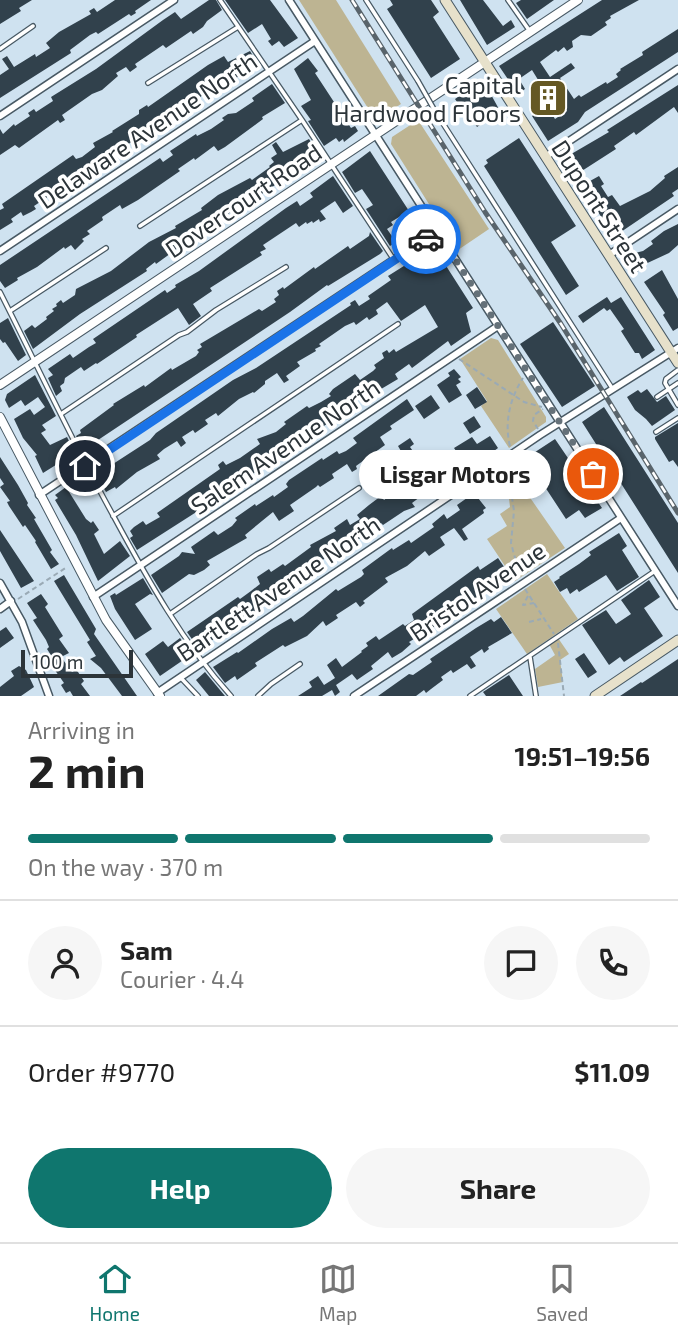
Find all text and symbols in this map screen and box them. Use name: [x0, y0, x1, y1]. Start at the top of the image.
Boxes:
street label: Delaware Avenue North: [32, 46, 262, 214]
place label: Capital Hardwood Floors: [333, 70, 521, 127]
building icon: Capital Hardwood Floors: [527, 77, 569, 119]
street label: Dupont Street: [546, 134, 654, 278]
street label: Dovercourt Road: [159, 137, 327, 263]
courier: [391, 204, 461, 274]
icon: car: [407, 220, 445, 258]
street label: Salem Avenue North: [185, 372, 385, 520]
pin: [55, 436, 115, 496]
pin: [563, 444, 623, 504]
icon: home: [66, 447, 104, 485]
callout: Lisgar Motors: [358, 449, 551, 498]
icon: bag: [574, 455, 612, 493]
text: Lisgar Motors: [379, 460, 531, 488]
street label: Bartlett Avenue North: [171, 509, 385, 667]
street label: Bristol Avenue: [404, 535, 550, 647]
scale bar: [21, 647, 133, 679]
text: 100 m: [32, 650, 83, 673]
text: Arriving in: [28, 716, 135, 744]
text: 19:51–19:56: [514, 740, 650, 771]
text: 2 min: [28, 742, 146, 797]
text: On the way · 370 m: [28, 853, 223, 881]
button: person: [28, 926, 102, 1000]
button: chat: [484, 926, 558, 1000]
button: phone: [576, 926, 650, 1000]
text: Sam: [120, 934, 173, 965]
text: Courier · 4.4: [120, 965, 244, 993]
text: Order #9770: [28, 1056, 175, 1087]
text: $11.09: [574, 1056, 650, 1087]
button: Help: [28, 1148, 332, 1228]
button: Share: [346, 1148, 650, 1228]
tab: Home: [90, 1260, 140, 1325]
tab: Map: [319, 1260, 357, 1325]
tab: Saved: [536, 1260, 588, 1325]

